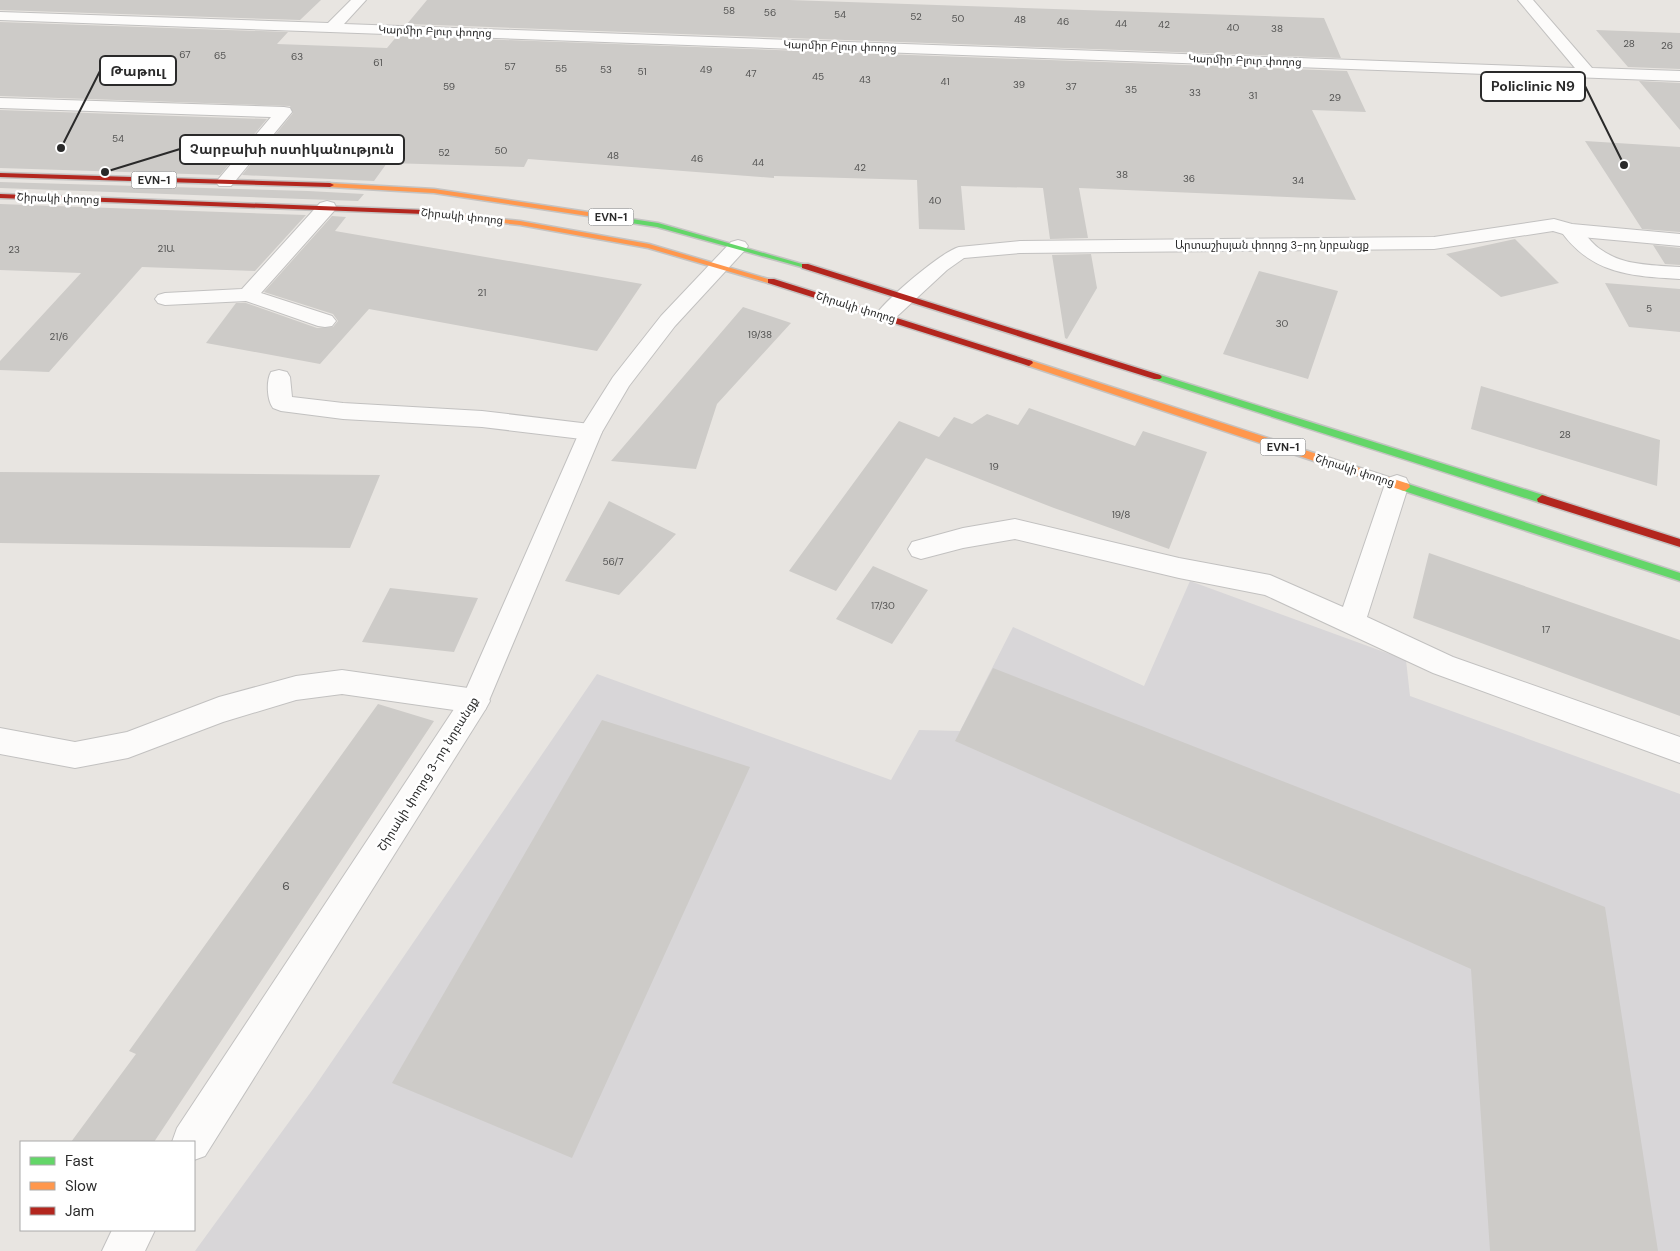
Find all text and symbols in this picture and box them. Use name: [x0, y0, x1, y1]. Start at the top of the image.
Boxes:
house number: 58: [723, 4, 735, 17]
house number: 56: [764, 6, 776, 19]
house number: 54: [834, 8, 846, 21]
house number: 52: [910, 10, 922, 23]
house number: 50: [952, 12, 965, 25]
house number: 48: [1014, 13, 1026, 26]
house number: 46: [1057, 15, 1069, 28]
house number: 44: [1115, 17, 1127, 30]
house number: 42: [1158, 18, 1170, 31]
house number: 40: [1227, 21, 1240, 34]
street label: Կարմիր Բլուր փողոց: [378, 22, 492, 40]
house number: 38: [1271, 22, 1283, 35]
street label: Կարմիր Բլուր փողոց: [783, 37, 897, 55]
house number: 28: [1623, 37, 1635, 50]
house number: 26: [1661, 39, 1673, 52]
house number: 67: [179, 48, 191, 61]
house number: 65: [214, 49, 226, 62]
house number: 63: [291, 50, 303, 63]
street label: Կարմիր Բլուր փողոց: [1188, 51, 1302, 69]
callout: Թաթուլ: [100, 56, 176, 85]
house number: 61: [373, 56, 383, 69]
house number: 57: [504, 60, 516, 73]
text: Թաթուլ: [110, 62, 167, 80]
house number: 55: [555, 62, 567, 75]
house number: 53: [600, 63, 612, 76]
house number: 49: [700, 63, 712, 76]
house number: 51: [637, 65, 647, 78]
house number: 47: [745, 67, 757, 80]
house number: 45: [812, 70, 824, 83]
callout: Policlinic N9: [1481, 72, 1585, 101]
house number: 43: [859, 73, 871, 86]
house number: 41: [940, 75, 950, 88]
text: Policlinic N9: [1491, 77, 1575, 95]
house number: 39: [1013, 78, 1025, 91]
house number: 59: [443, 80, 455, 93]
house number: 37: [1065, 80, 1077, 93]
house number: 35: [1125, 83, 1137, 96]
house number: 33: [1189, 86, 1201, 99]
house number: 31: [1249, 89, 1257, 102]
house number: 29: [1329, 91, 1341, 104]
house number: 54: [112, 132, 124, 145]
callout: Չարբախի ոստիկանություն: [180, 135, 404, 164]
text: Չարբախի ոստիկանություն: [190, 140, 394, 158]
house number: 50: [495, 144, 508, 157]
house number: 52: [438, 146, 450, 159]
house number: 48: [607, 149, 619, 162]
house number: 46: [691, 152, 703, 165]
house number: 44: [752, 156, 764, 169]
house number: 42: [854, 161, 866, 174]
house number: 38: [1116, 168, 1128, 181]
road number: EVN-1: [132, 172, 176, 188]
house number: 36: [1183, 172, 1195, 185]
house number: 34: [1292, 174, 1304, 187]
street label: Շիրակի փողոց: [16, 190, 100, 206]
house number: 40: [929, 194, 942, 207]
street label: Շիրակի փողոց: [420, 205, 504, 227]
road number: EVN-1: [588, 208, 634, 226]
street label: Արտաշիսյան փողոց 3-րդ նրբանցք: [1175, 238, 1369, 252]
house number: 21Ա: [157, 242, 175, 255]
house number: 23: [8, 243, 20, 256]
house number: 21: [478, 286, 486, 299]
street label: Շիրակի փողոց: [814, 288, 898, 326]
house number: 5: [1646, 302, 1652, 315]
house number: 30: [1276, 317, 1289, 330]
house number: 19/38: [748, 328, 772, 341]
house number: 21/6: [50, 330, 68, 343]
house number: 28: [1559, 428, 1571, 441]
road number: EVN-1: [1260, 438, 1306, 456]
street label: Շիրակի փողոց: [1313, 451, 1397, 489]
house number: 19: [989, 460, 999, 473]
house number: 19/8: [1112, 508, 1130, 521]
house number: 56/7: [602, 555, 624, 568]
house number: 17/30: [871, 599, 895, 612]
house number: 17: [1542, 623, 1550, 636]
street label: Շիրակի փողոց 3-րդ նրբանցք: [374, 694, 482, 854]
house number: 6: [282, 878, 290, 894]
legend: [20, 1141, 195, 1231]
text: Fast: [65, 1151, 94, 1171]
text: Slow: [65, 1176, 98, 1196]
text: Jam: [65, 1201, 94, 1221]

